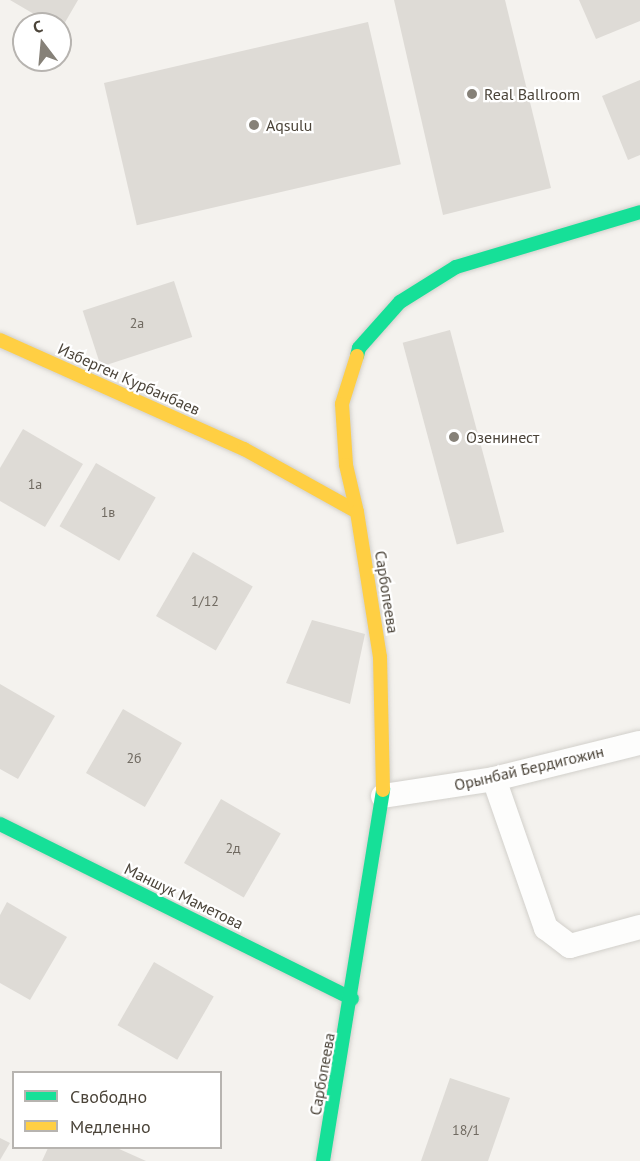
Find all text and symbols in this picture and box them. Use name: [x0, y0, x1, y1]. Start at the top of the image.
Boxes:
north arrow: [12, 12, 72, 72]
text: С: [31, 16, 45, 37]
place label: Real Ballroom: [484, 84, 580, 104]
marker: Real Ballroom: [465, 87, 479, 101]
place label: Aqsulu: [266, 115, 312, 135]
marker: Aqsulu: [247, 118, 261, 132]
house number: 2а: [130, 315, 144, 331]
street label: Изберген Курбанбаев: [55, 339, 203, 419]
place label: Озенинест: [466, 427, 539, 447]
marker: Озенинест: [447, 430, 461, 444]
house number: 1а: [28, 476, 42, 492]
house number: 1в: [101, 504, 115, 520]
street label: Сарбопеева: [371, 549, 403, 635]
house number: 1/12: [191, 593, 219, 609]
street label: Орынбай Бердигожин: [452, 741, 606, 795]
house number: 2б: [126, 750, 142, 766]
house number: 2д: [225, 840, 241, 856]
street label: Маншук Маметова: [121, 859, 247, 933]
street label: Сарбопеева: [305, 1031, 339, 1117]
legend: [12, 1071, 222, 1149]
text: Свободно: [70, 1085, 147, 1108]
text: Медленно: [70, 1115, 151, 1138]
house number: 18/1: [452, 1122, 480, 1138]

